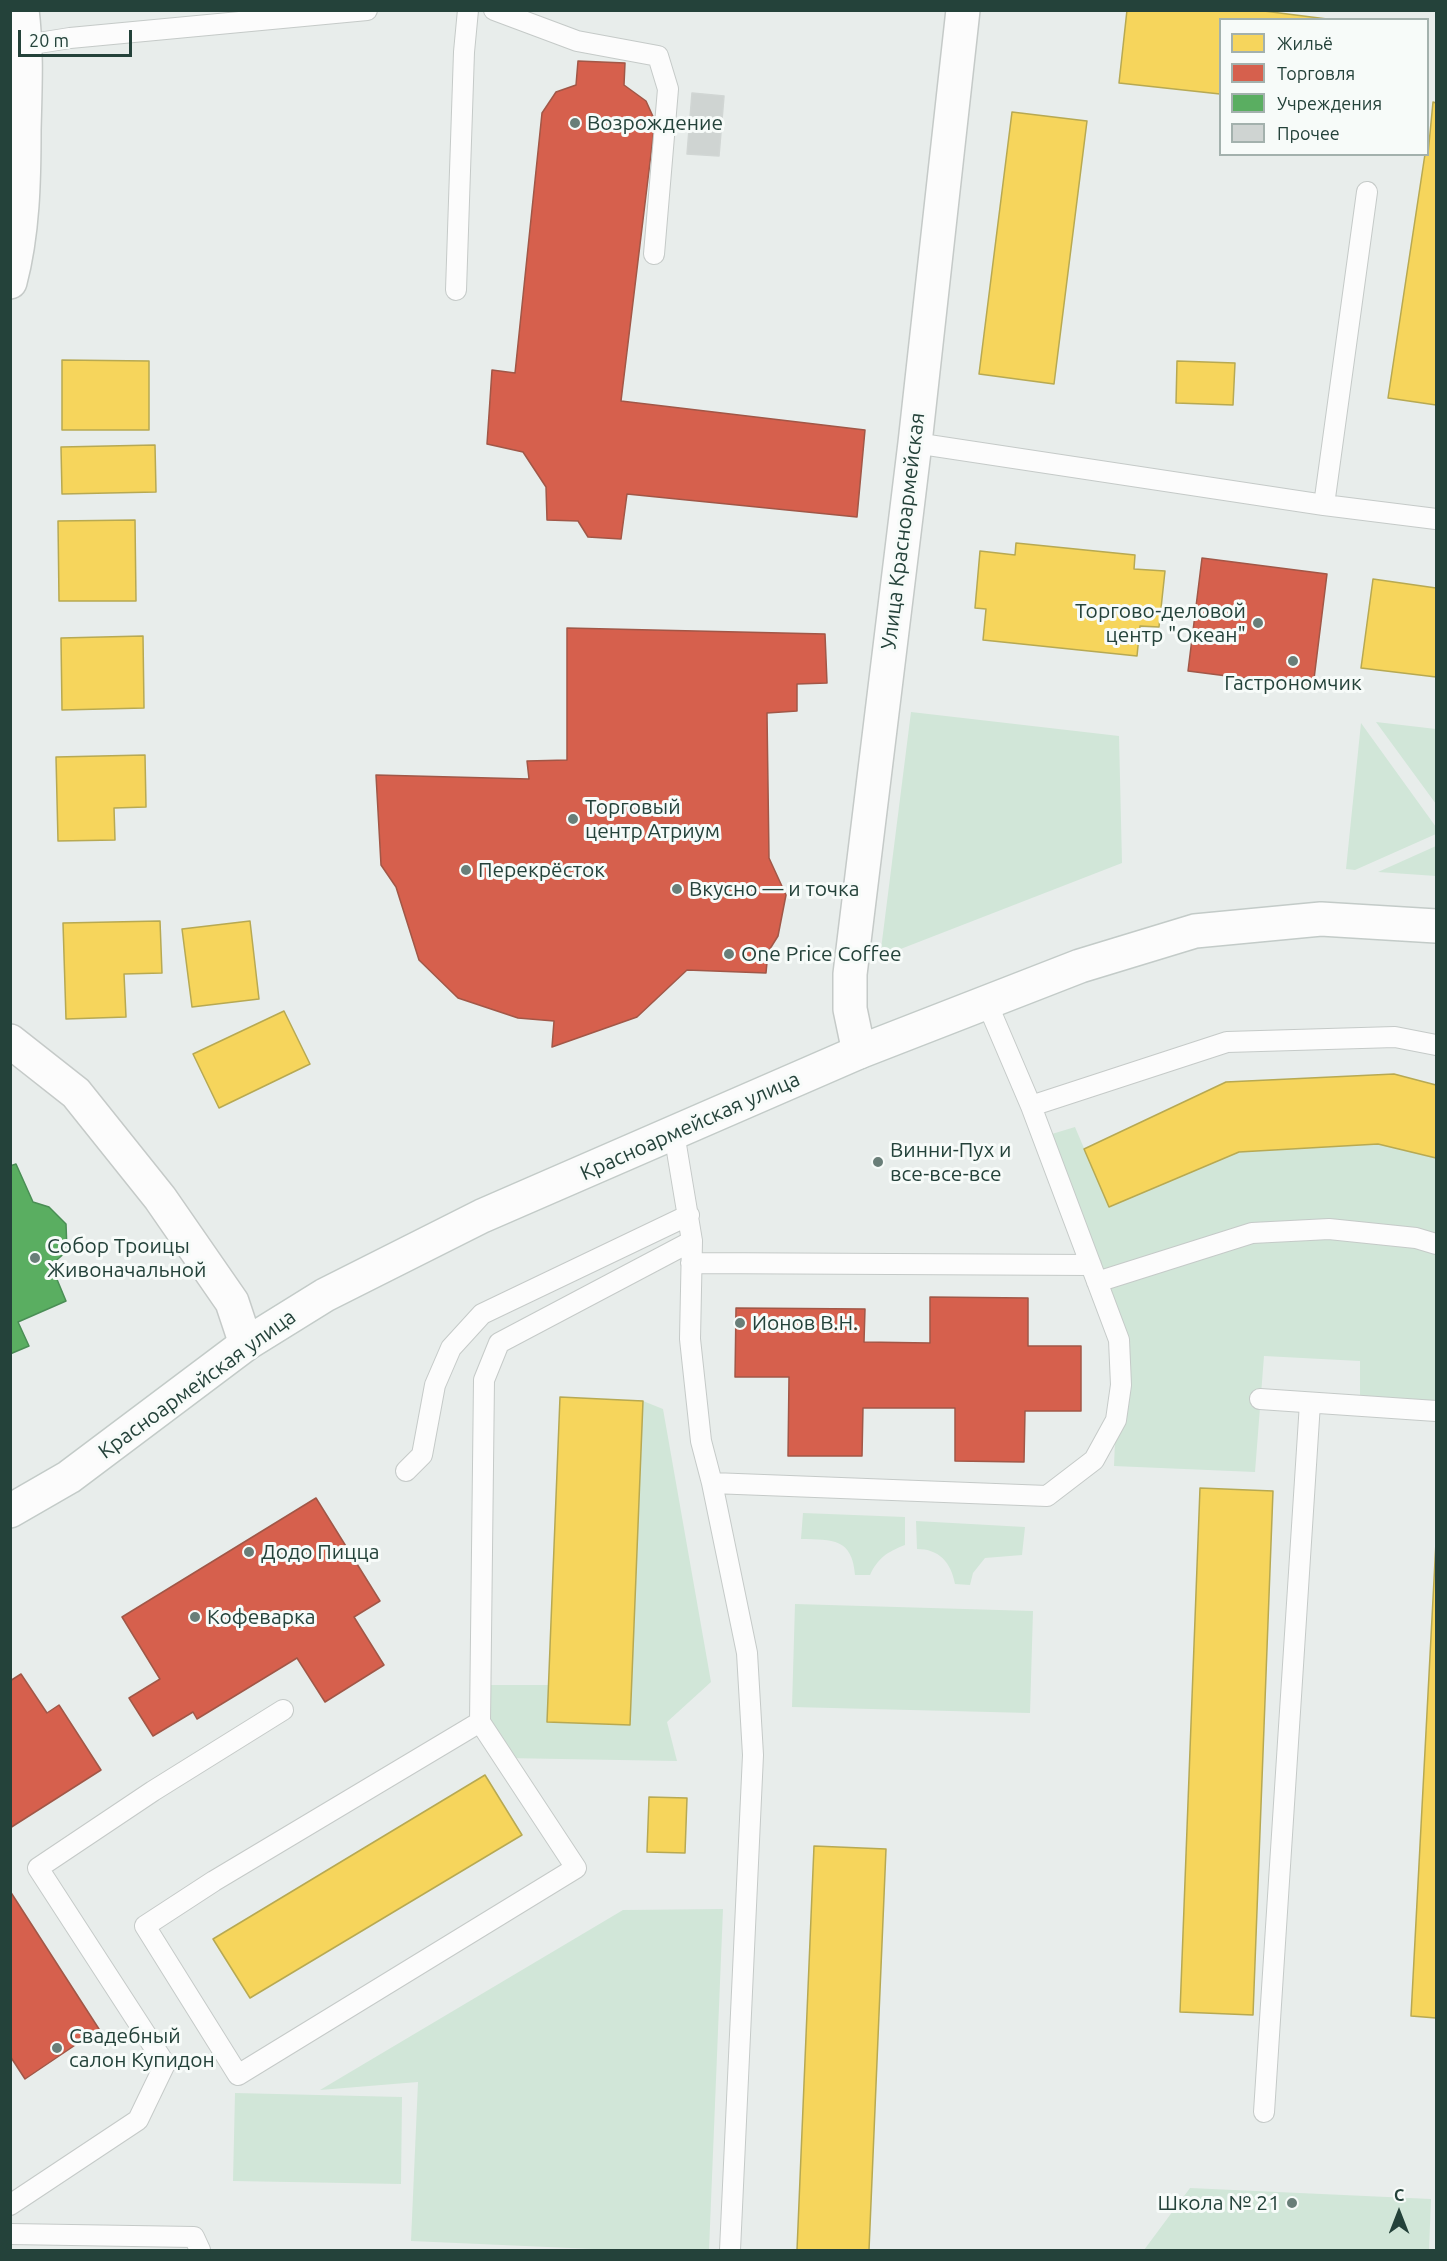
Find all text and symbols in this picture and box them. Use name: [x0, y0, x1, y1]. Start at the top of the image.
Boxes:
scale bar: [21, 18, 135, 56]
legend: [1219, 18, 1429, 156]
text: 20 m: [29, 30, 69, 50]
text: Жильё: [1277, 33, 1333, 53]
text: Торговля: [1277, 63, 1355, 83]
text: Учреждения: [1277, 93, 1382, 113]
place label: Возрождение: [587, 110, 723, 136]
marker: Возрождение: [568, 116, 582, 130]
text: Прочее: [1277, 123, 1340, 143]
street label: Улица Красноармейская: [876, 411, 930, 651]
place label: Торгово-деловой центр "Океан": [1075, 598, 1246, 648]
marker: Торгово-деловой центр "Океан": [1251, 616, 1265, 630]
marker: Гастрономчик: [1286, 654, 1300, 668]
place label: Гастрономчик: [1224, 670, 1362, 696]
place label: Торговый центр Атриум: [585, 794, 720, 844]
marker: Торговый центр Атриум: [566, 812, 580, 826]
place label: Перекрёсток: [478, 857, 605, 883]
marker: Перекрёсток: [459, 863, 473, 877]
place label: Вкусно — и точка: [689, 876, 860, 902]
marker: Вкусно — и точка: [670, 882, 684, 896]
place label: One Price Coffee: [741, 941, 902, 967]
marker: One Price Coffee: [722, 947, 736, 961]
street label: Красноармейская улица: [576, 1066, 804, 1186]
place label: Винни-Пух и все-все-все: [890, 1137, 1012, 1187]
marker: Винни-Пух и все-все-все: [871, 1155, 885, 1169]
place label: Собор Троицы Живоначальной: [47, 1233, 206, 1283]
marker: Собор Троицы Живоначальной: [28, 1251, 42, 1265]
street label: Красноармейская улица: [94, 1304, 300, 1464]
place label: Ионов В.Н.: [752, 1310, 858, 1336]
marker: Ионов В.Н.: [733, 1316, 747, 1330]
place label: Додо Пицца: [261, 1539, 379, 1565]
marker: Додо Пицца: [242, 1545, 256, 1559]
place label: Кофеварка: [207, 1604, 316, 1630]
marker: Кофеварка: [188, 1610, 202, 1624]
place label: Свадебный салон Купидон: [69, 2023, 215, 2073]
marker: Свадебный салон Купидон: [50, 2041, 64, 2055]
north arrow: [1369, 2183, 1429, 2243]
text: С: [1394, 2186, 1404, 2204]
place label: Школа № 21: [1157, 2190, 1280, 2216]
marker: Школа № 21: [1285, 2196, 1299, 2210]

